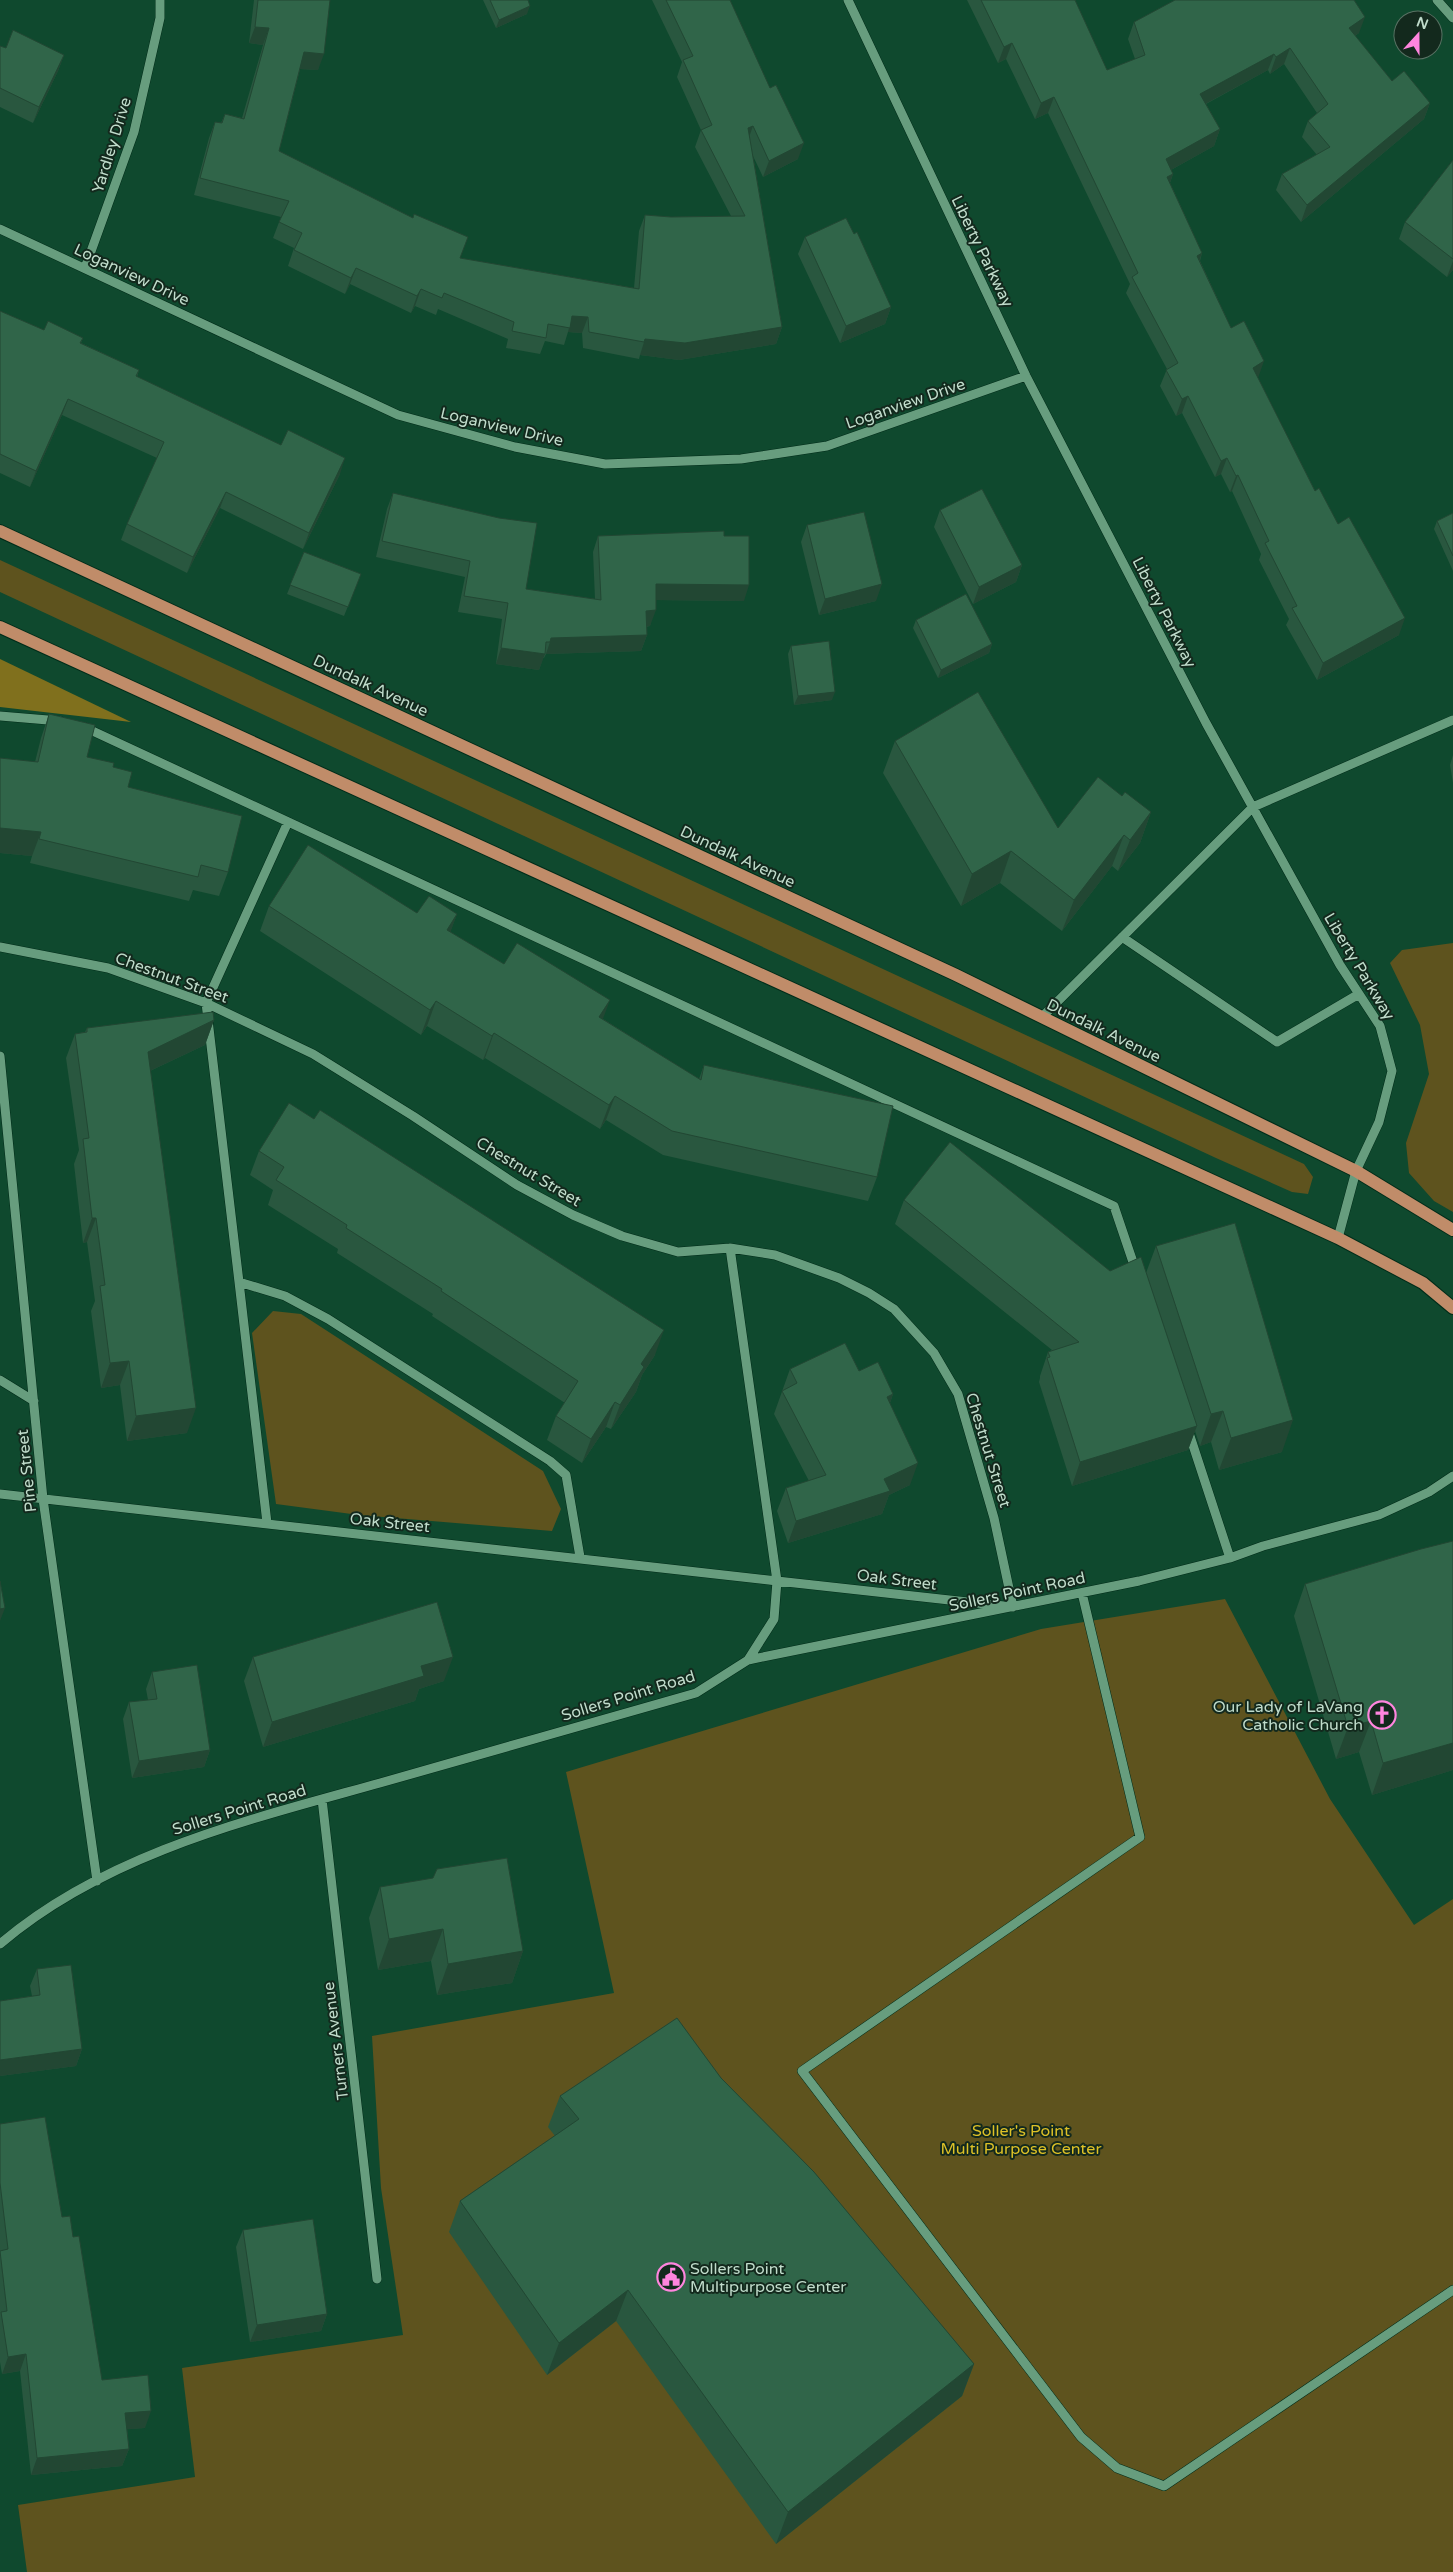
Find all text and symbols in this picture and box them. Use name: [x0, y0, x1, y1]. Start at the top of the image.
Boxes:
north arrow: [1393, 10, 1443, 60]
text: N: [1414, 13, 1431, 33]
street label: Yardley Drive: [88, 95, 136, 196]
street label: Liberty Parkway: [946, 192, 1018, 311]
street label: Loganview Drive: [71, 239, 193, 310]
street label: Loganview Drive: [843, 374, 968, 434]
street label: Loganview Drive: [438, 403, 565, 451]
street label: Liberty Parkway: [1128, 554, 1201, 671]
street label: Dundalk Avenue: [310, 651, 431, 721]
street label: Dundalk Avenue: [677, 822, 798, 892]
street label: Liberty Parkway: [1319, 909, 1399, 1024]
street label: Chestnut Street: [112, 948, 231, 1008]
street label: Dundalk Avenue: [1043, 995, 1164, 1067]
street label: Chestnut Street: [472, 1133, 585, 1211]
street label: Chestnut Street: [961, 1390, 1015, 1510]
street label: Pine Street: [13, 1428, 41, 1513]
street label: Oak Street: [349, 1509, 431, 1537]
street label: Oak Street: [856, 1565, 938, 1595]
street label: Sollers Point Road: [947, 1568, 1087, 1616]
street label: Sollers Point Road: [559, 1666, 698, 1726]
place label: Our Lady of LaVang Catholic Church: [1213, 1697, 1363, 1735]
church icon: Our Lady of LaVang Catholic Church: [1367, 1700, 1397, 1730]
street label: Sollers Point Road: [170, 1780, 309, 1840]
street label: Turners Avenue: [319, 1981, 353, 2101]
park label: Soller's Point Multi Purpose Center: [940, 2121, 1102, 2159]
place label: Sollers Point Multipurpose Center: [690, 2259, 847, 2297]
public building icon: Sollers Point Multipurpose Center: [656, 2262, 686, 2292]

